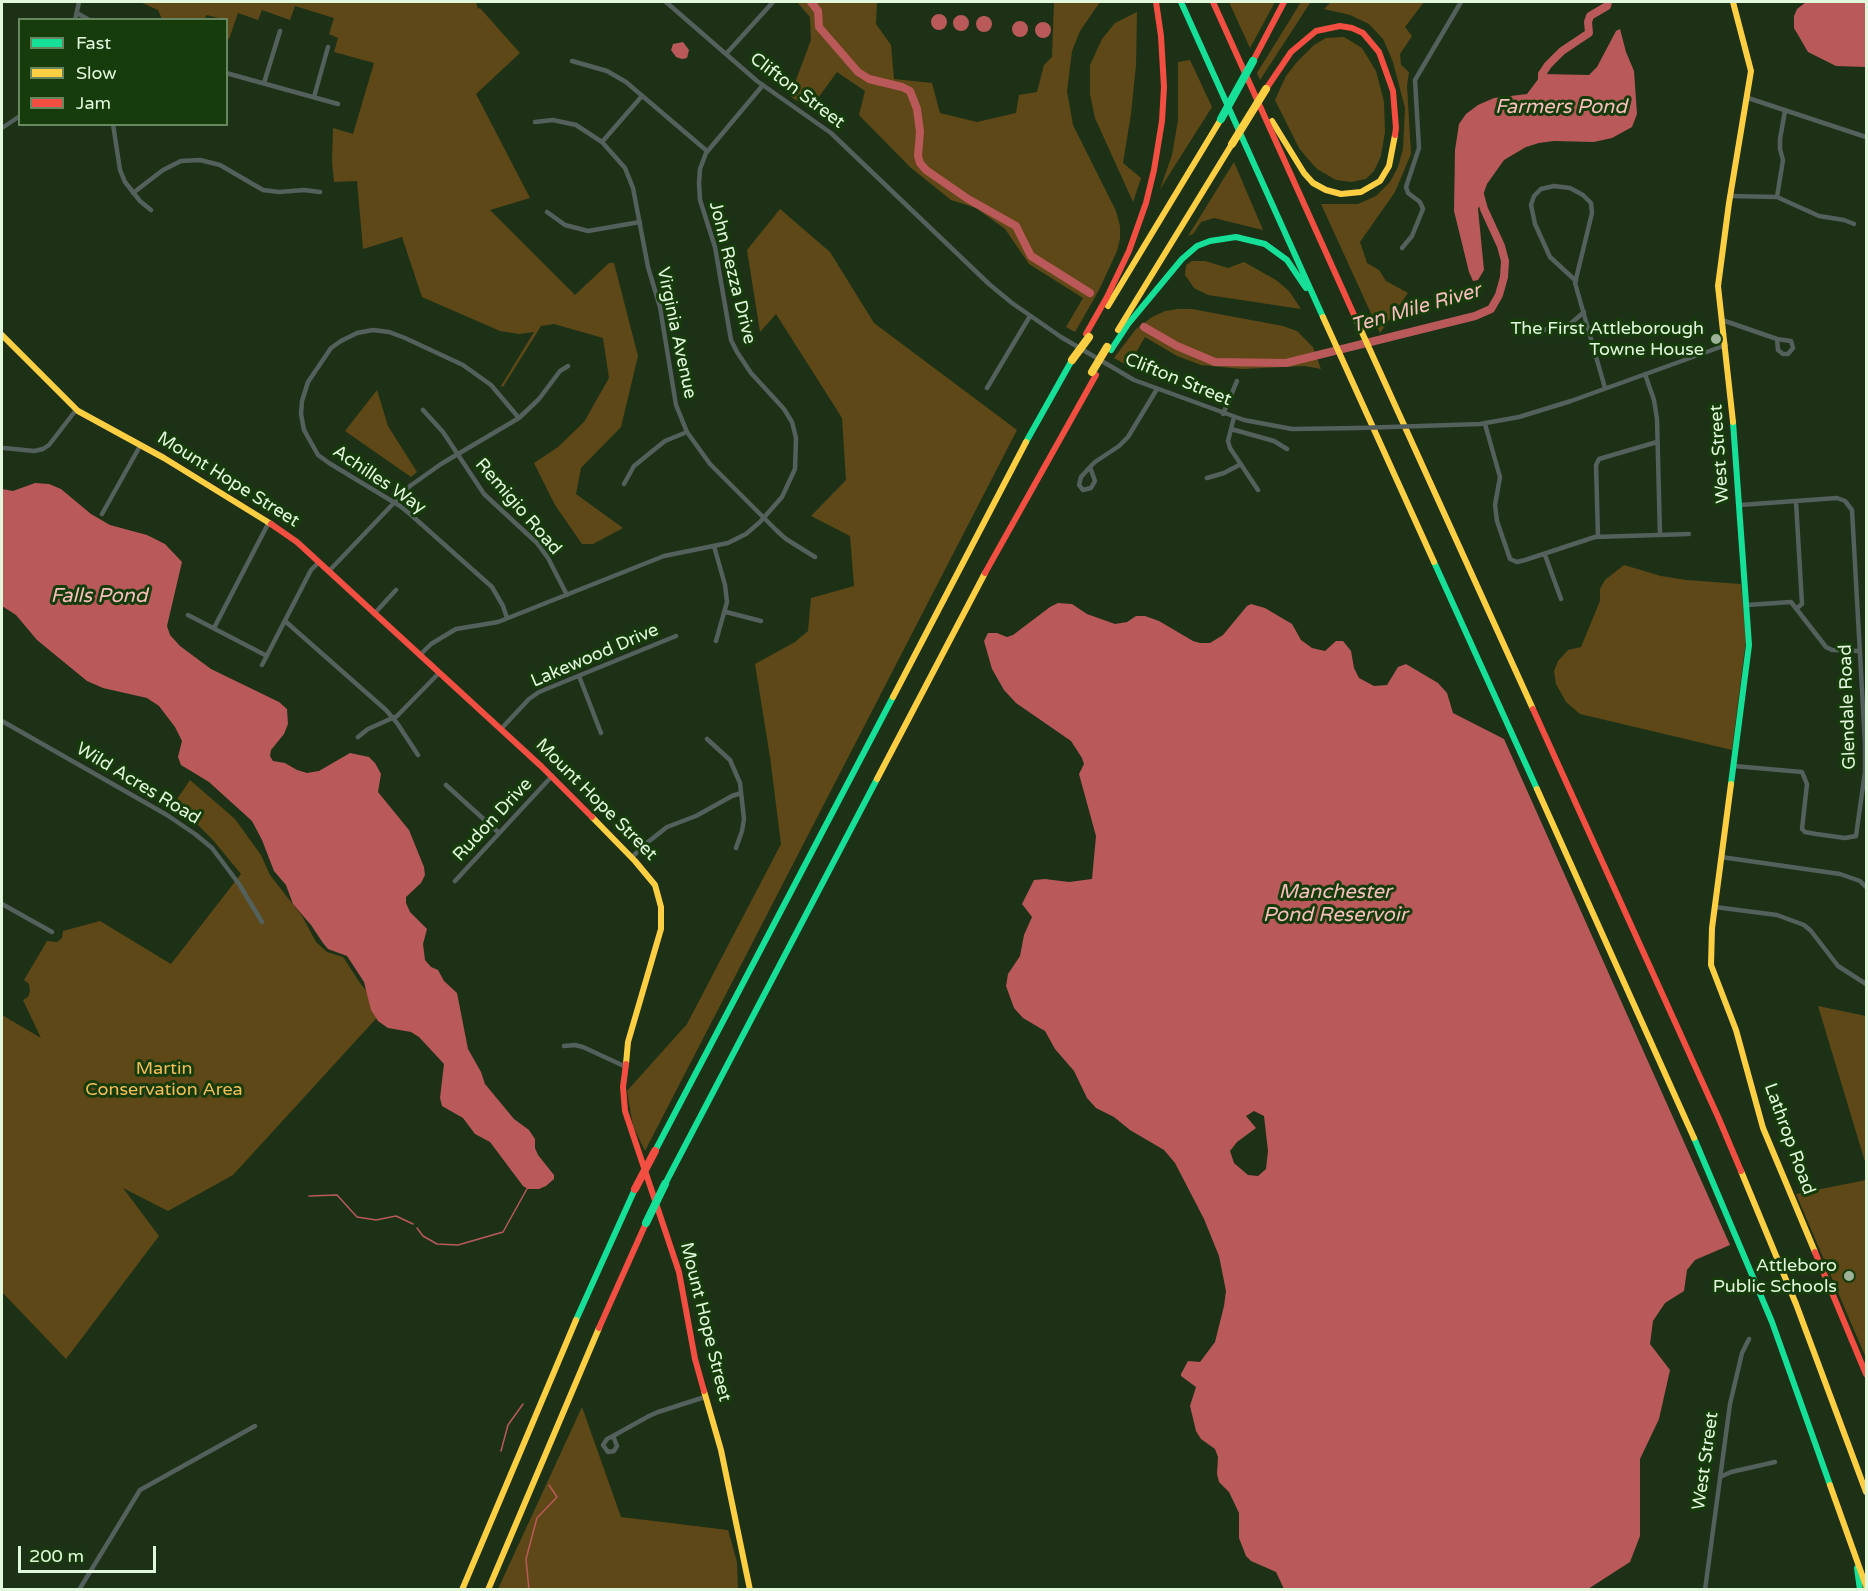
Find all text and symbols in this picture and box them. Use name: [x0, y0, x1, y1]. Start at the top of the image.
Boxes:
legend: [18, 18, 228, 126]
text: Fast: [76, 32, 111, 54]
street label: Clifton Street: [745, 48, 849, 134]
text: Slow: [76, 62, 117, 84]
text: Jam: [76, 92, 111, 114]
water label: Farmers Pond: [1495, 96, 1627, 120]
street label: John Rezza Drive: [704, 200, 760, 346]
street label: Virginia Avenue: [652, 265, 700, 401]
water label: Ten Mile River: [1348, 279, 1484, 339]
place label: The First Attleborough Towne House: [1510, 318, 1704, 360]
marker: The First Attleborough Towne House: [1709, 332, 1723, 346]
street label: Clifton Street: [1122, 349, 1234, 411]
street label: West Street: [1706, 404, 1734, 504]
street label: Mount Hope Street: [153, 428, 303, 532]
street label: Achilles Way: [328, 441, 430, 519]
street label: Remigio Road: [470, 454, 566, 560]
water label: Falls Pond: [51, 585, 147, 609]
street label: Lakewood Drive: [528, 619, 662, 693]
street label: Glendale Road: [1835, 644, 1861, 770]
street label: Mount Hope Street: [531, 735, 661, 865]
street label: Wild Acres Road: [72, 738, 204, 830]
street label: Rudon Drive: [449, 774, 537, 866]
water label: Manchester Pond Reservoir: [1263, 881, 1407, 928]
park label: Martin Conservation Area: [85, 1058, 243, 1100]
street label: Lathrop Road: [1759, 1080, 1819, 1198]
street label: Mount Hope Street: [675, 1240, 735, 1404]
place label: Attleboro Public Schools: [1713, 1255, 1837, 1298]
marker: Attleboro Public Schools: [1842, 1269, 1856, 1283]
street label: West Street: [1688, 1410, 1724, 1512]
scale bar: [21, 1534, 159, 1572]
text: 200 m: [29, 1545, 84, 1567]

